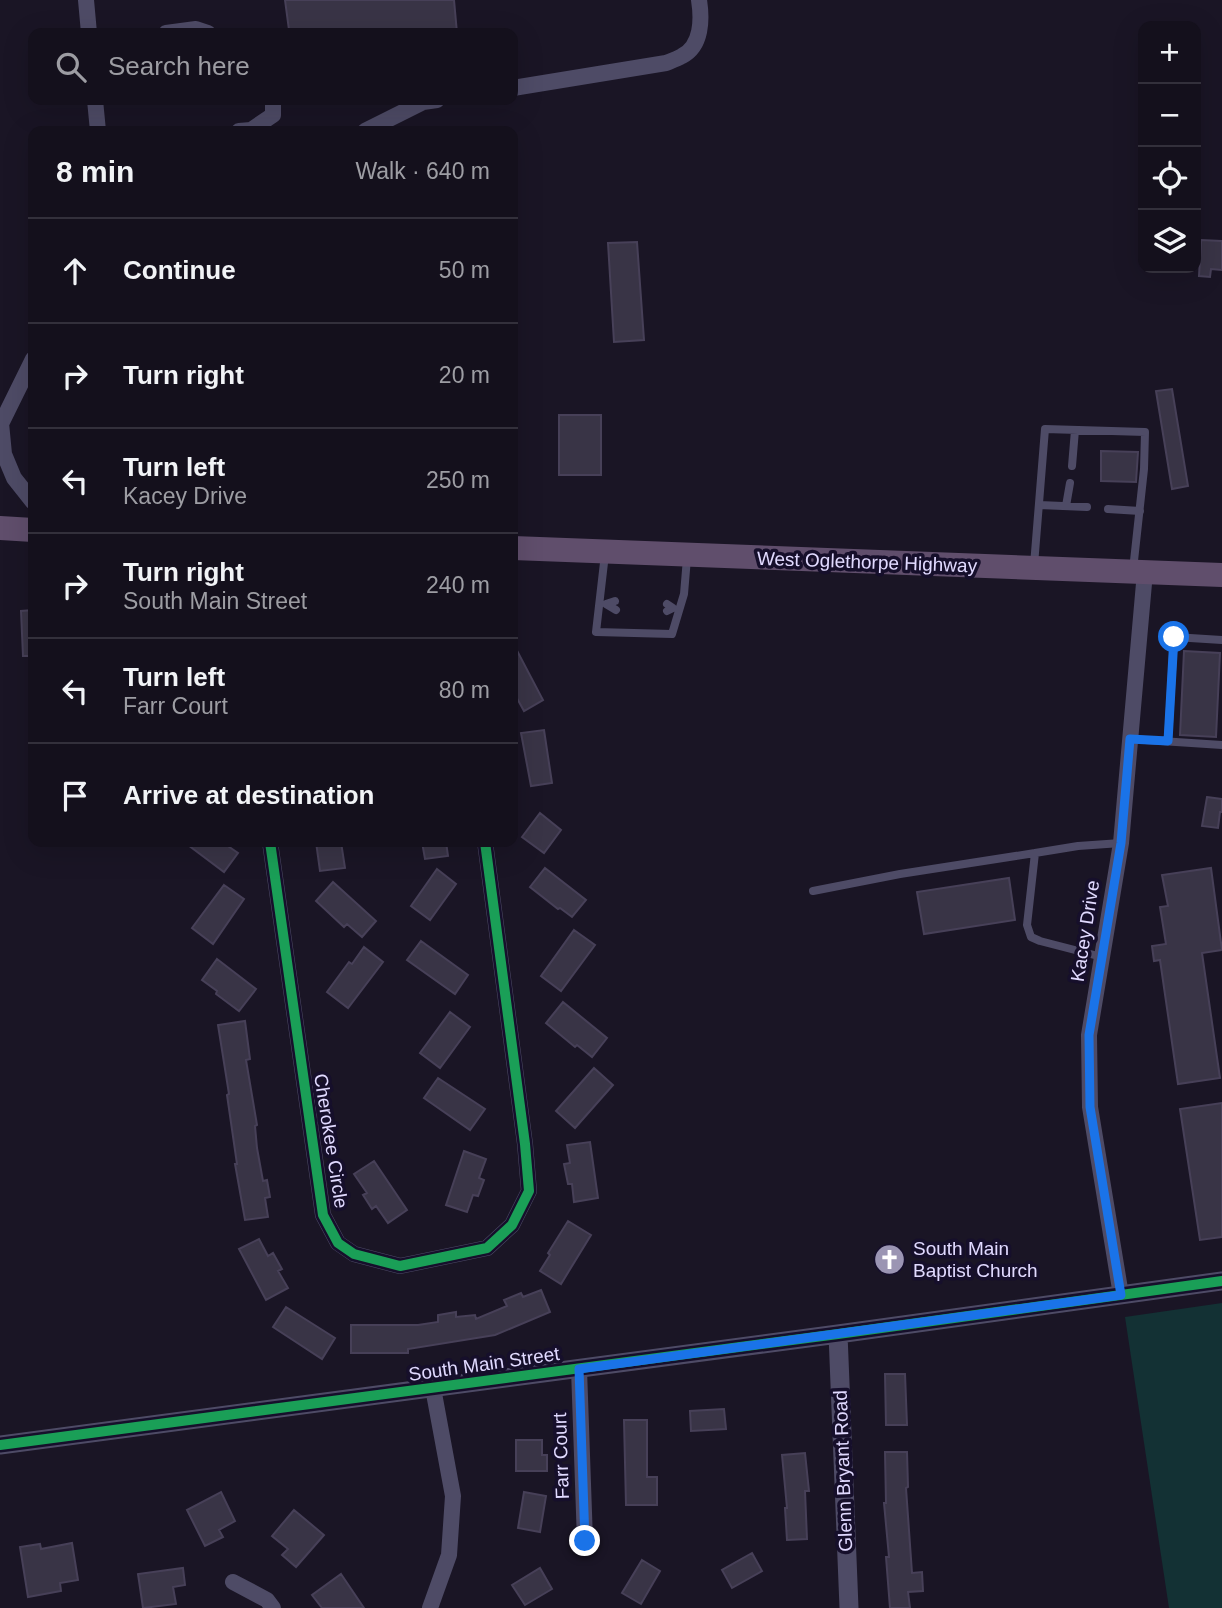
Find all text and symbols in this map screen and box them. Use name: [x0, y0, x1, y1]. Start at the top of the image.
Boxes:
map controls: [1138, 21, 1201, 273]
button: +: [1138, 21, 1201, 84]
search box: [28, 28, 518, 105]
icon: search: [52, 48, 90, 86]
text: Search here: [108, 51, 250, 81]
button: −: [1138, 84, 1201, 147]
button: locate: [1138, 147, 1201, 210]
text: 8 min: [56, 155, 134, 188]
text: Walk · 640 m: [355, 158, 490, 184]
button: layers: [1138, 210, 1201, 273]
icon: ahead: [56, 252, 94, 290]
text: Continue: [123, 255, 236, 285]
text: 50 m: [439, 257, 490, 283]
icon: right: [56, 357, 94, 395]
text: Turn right: [123, 360, 244, 390]
text: 20 m: [439, 362, 490, 388]
text: Turn left: [123, 452, 225, 482]
icon: left: [56, 462, 94, 500]
text: 250 m: [426, 467, 490, 493]
text: Kacey Drive: [123, 483, 247, 509]
street label: West Oglethorpe Highway: [757, 548, 978, 576]
text: Turn right: [123, 557, 244, 587]
icon: right: [56, 567, 94, 605]
text: 240 m: [426, 572, 490, 598]
text: South Main Street: [123, 588, 307, 614]
route start: [1158, 621, 1189, 652]
text: Turn left: [123, 662, 225, 692]
icon: left: [56, 672, 94, 710]
text: 80 m: [439, 677, 490, 703]
text: Farr Court: [123, 693, 228, 719]
icon: arrive: [56, 777, 94, 815]
text: Arrive at destination: [123, 780, 374, 810]
street label: Kacey Drive: [1067, 879, 1103, 983]
street label: Cherokee Circle: [310, 1072, 352, 1210]
place label: South Main Baptist Church: [913, 1238, 1038, 1281]
church icon: South Main Baptist Church: [873, 1242, 907, 1276]
street label: South Main Street: [407, 1343, 561, 1385]
street label: Glenn Bryant Road: [830, 1390, 856, 1552]
street label: Farr Court: [549, 1412, 573, 1500]
route end: [569, 1525, 600, 1556]

